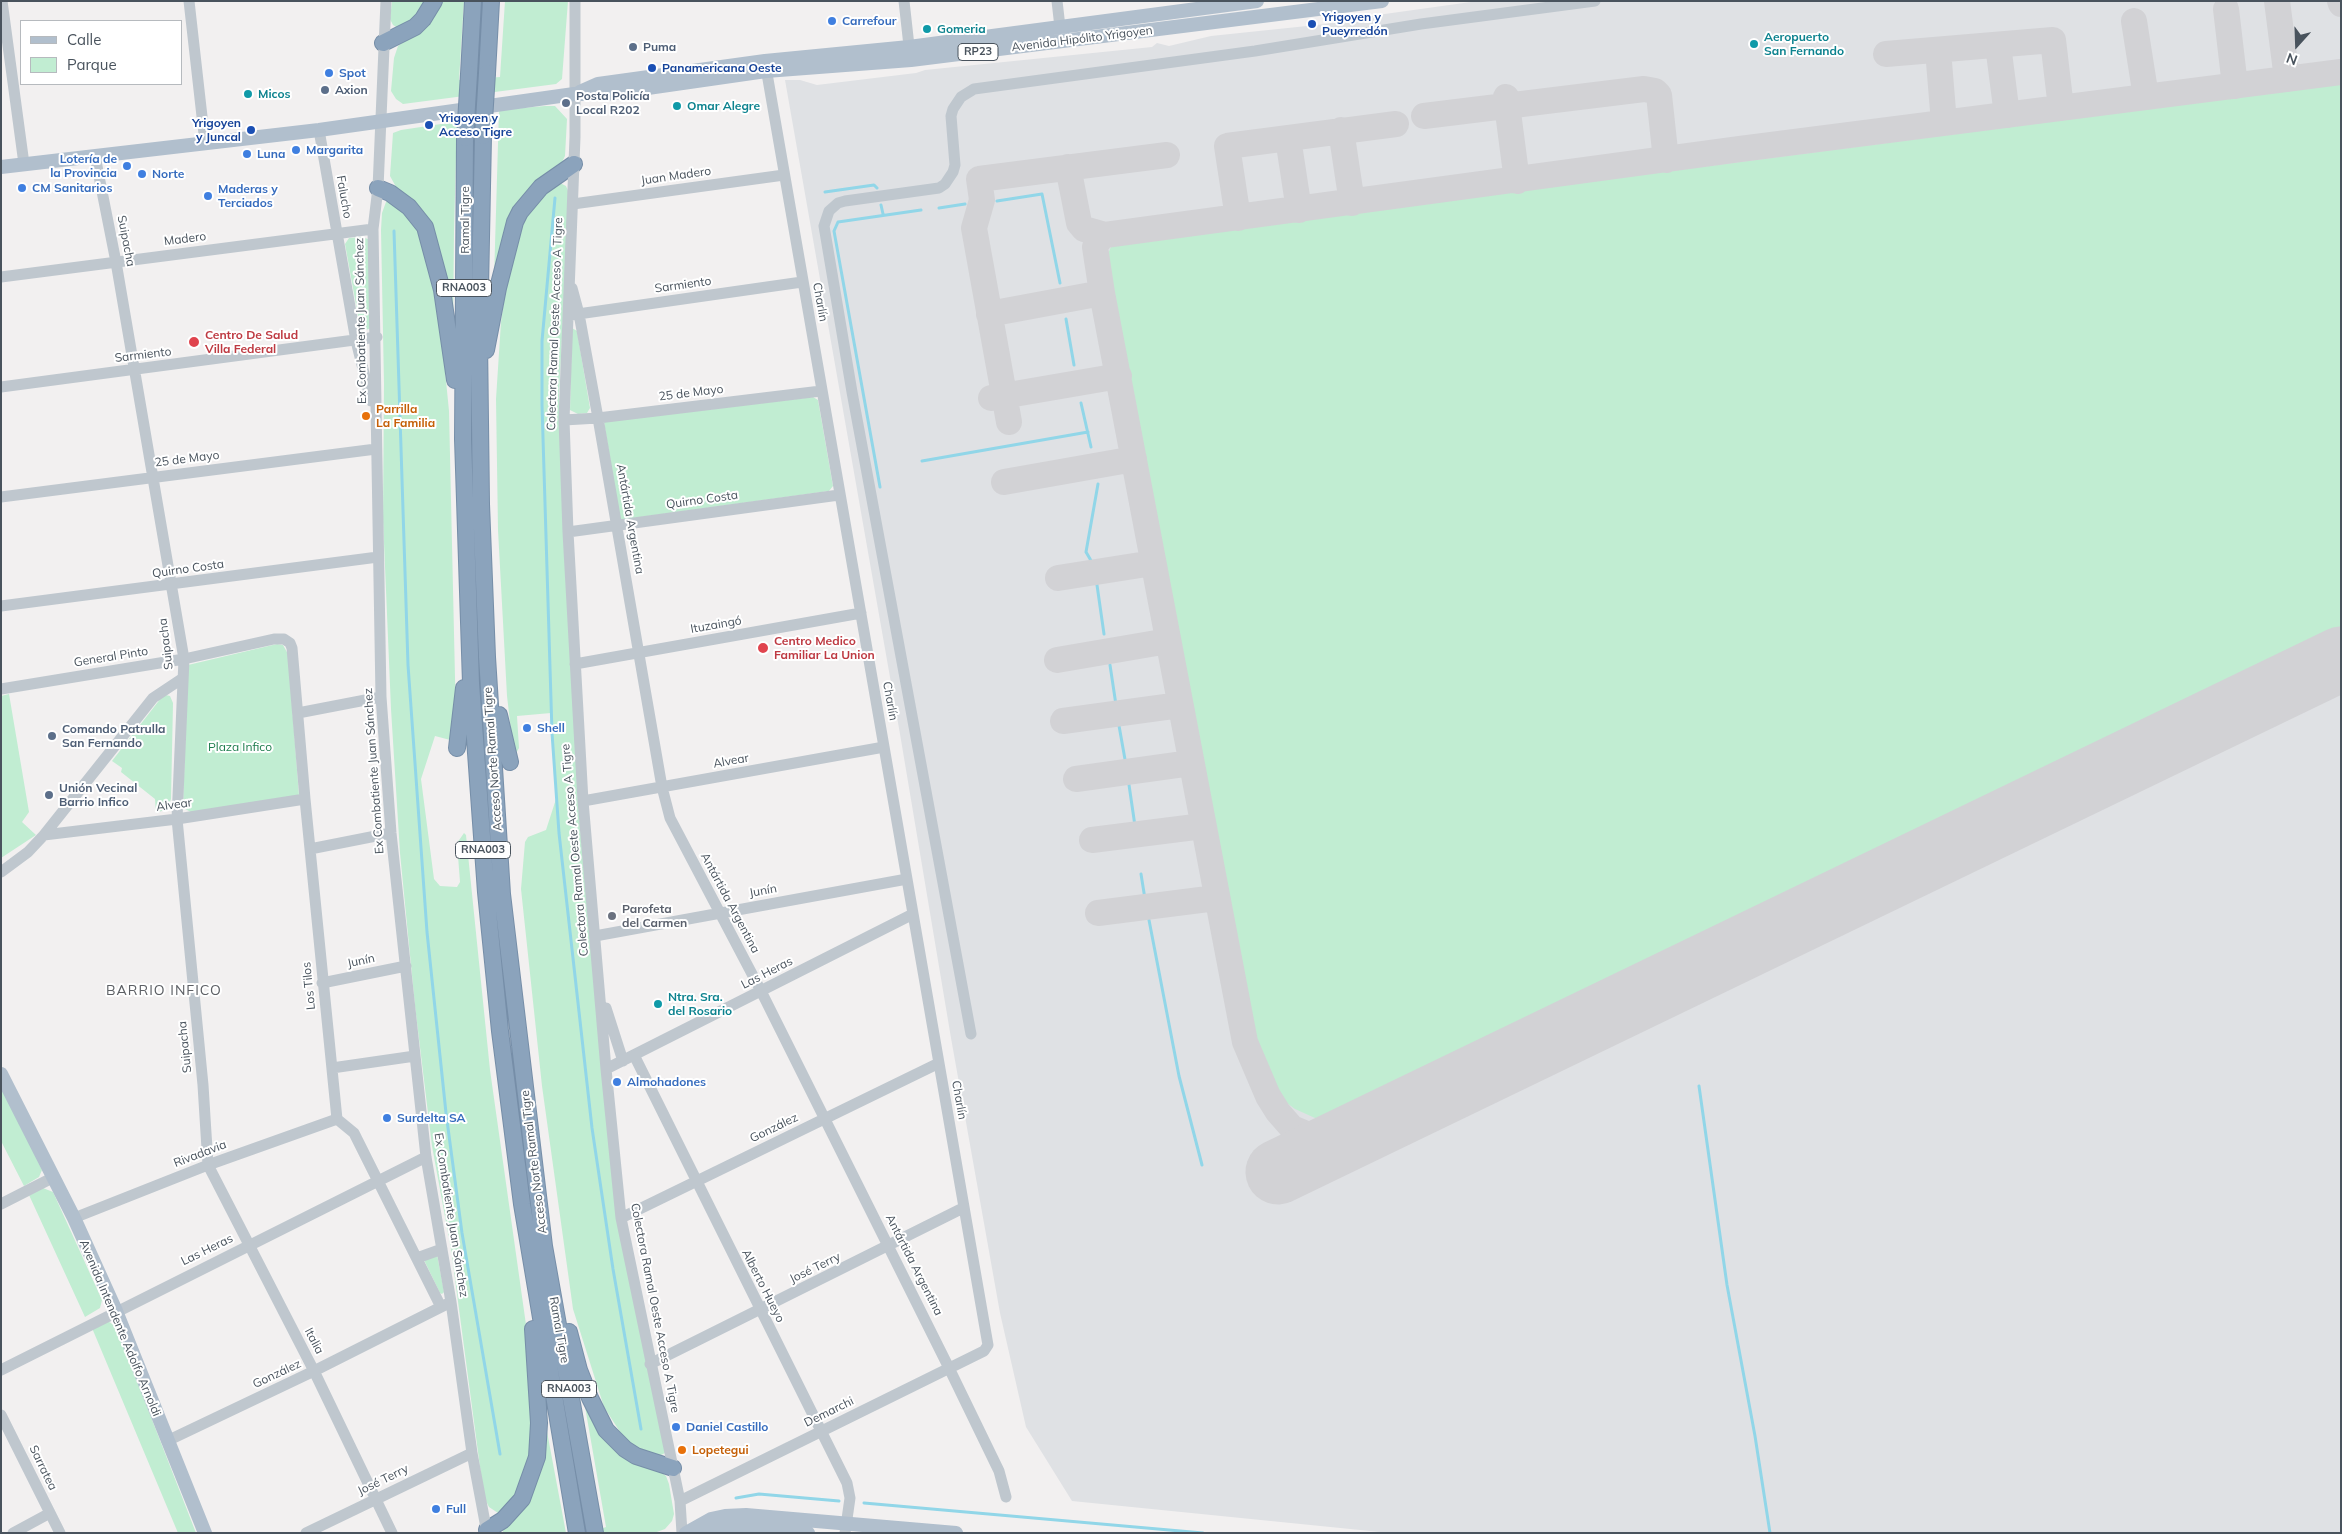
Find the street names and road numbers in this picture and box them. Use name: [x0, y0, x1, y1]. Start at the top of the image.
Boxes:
street label: Avenida Hipólito Yrigoyen: [1011, 23, 1153, 55]
road number: RP23: [958, 44, 998, 61]
street label: Juan Madero: [640, 164, 712, 188]
street label: Falucho: [333, 174, 355, 220]
street label: Ramal Tigre: [458, 186, 472, 254]
street label: Suipacha: [114, 214, 138, 268]
street label: Colectora Ramal Oeste Acceso A Tigre: [544, 217, 566, 431]
street label: Madero: [163, 229, 207, 249]
street label: Ex Combatiente Juan Sánchez: [352, 238, 370, 404]
street label: Sarmiento: [654, 274, 712, 296]
road number: RNA003: [436, 280, 492, 296]
street label: Charlín: [809, 281, 831, 323]
street label: Sarmiento: [114, 344, 172, 366]
street label: 25 de Mayo: [658, 382, 724, 404]
street label: 25 de Mayo: [154, 448, 220, 470]
street label: Antártida Argentina: [613, 463, 647, 575]
street label: Quirno Costa: [665, 488, 739, 512]
street label: Quirno Costa: [151, 557, 225, 581]
street label: Ituzaingó: [689, 613, 743, 637]
street label: Suipacha: [156, 617, 176, 671]
street label: General Pinto: [73, 644, 149, 670]
street label: Charlín: [879, 680, 901, 722]
street label: Acceso Norte Ramal Tigre: [481, 686, 505, 832]
street label: Ex Combatiente Juan Sánchez: [361, 688, 387, 854]
street label: Colectora Ramal Oeste Acceso A Tigre: [559, 743, 591, 957]
street label: Alvear: [712, 751, 750, 771]
street label: Alvear: [155, 795, 193, 815]
road number: RNA003: [456, 842, 510, 858]
street label: Antártida Argentina: [697, 850, 763, 956]
street label: Junín: [748, 881, 778, 901]
street label: Junín: [346, 951, 376, 971]
street label: Las Heras: [739, 954, 795, 992]
street label: Los Tilos: [299, 961, 319, 1011]
street label: Suipacha: [175, 1020, 195, 1074]
street label: Charlín: [948, 1079, 970, 1121]
street label: Acceso Norte Ramal Tigre: [518, 1089, 550, 1235]
street label: González: [748, 1110, 800, 1146]
street label: Ex Combatiente Juan Sánchez: [431, 1132, 471, 1298]
street label: Rivadavia: [172, 1137, 228, 1171]
street label: Colectora Ramal Oeste Acceso A Tigre: [628, 1202, 682, 1414]
street label: Antártida Argentina: [882, 1212, 946, 1318]
street label: Las Heras: [179, 1231, 235, 1269]
street label: Avenida Intendente Adolfo Arnoldi: [76, 1237, 164, 1419]
street label: Alberto Hueyo: [738, 1247, 788, 1325]
street label: José Terry: [787, 1250, 843, 1286]
street label: Ramal Tigre: [546, 1296, 572, 1364]
street label: Italia: [301, 1326, 327, 1356]
street label: González: [251, 1357, 303, 1391]
road number: RNA003: [542, 1380, 596, 1398]
street label: Demarchi: [802, 1394, 856, 1430]
street label: Sarratea: [26, 1443, 60, 1493]
street label: José Terry: [355, 1462, 411, 1498]

